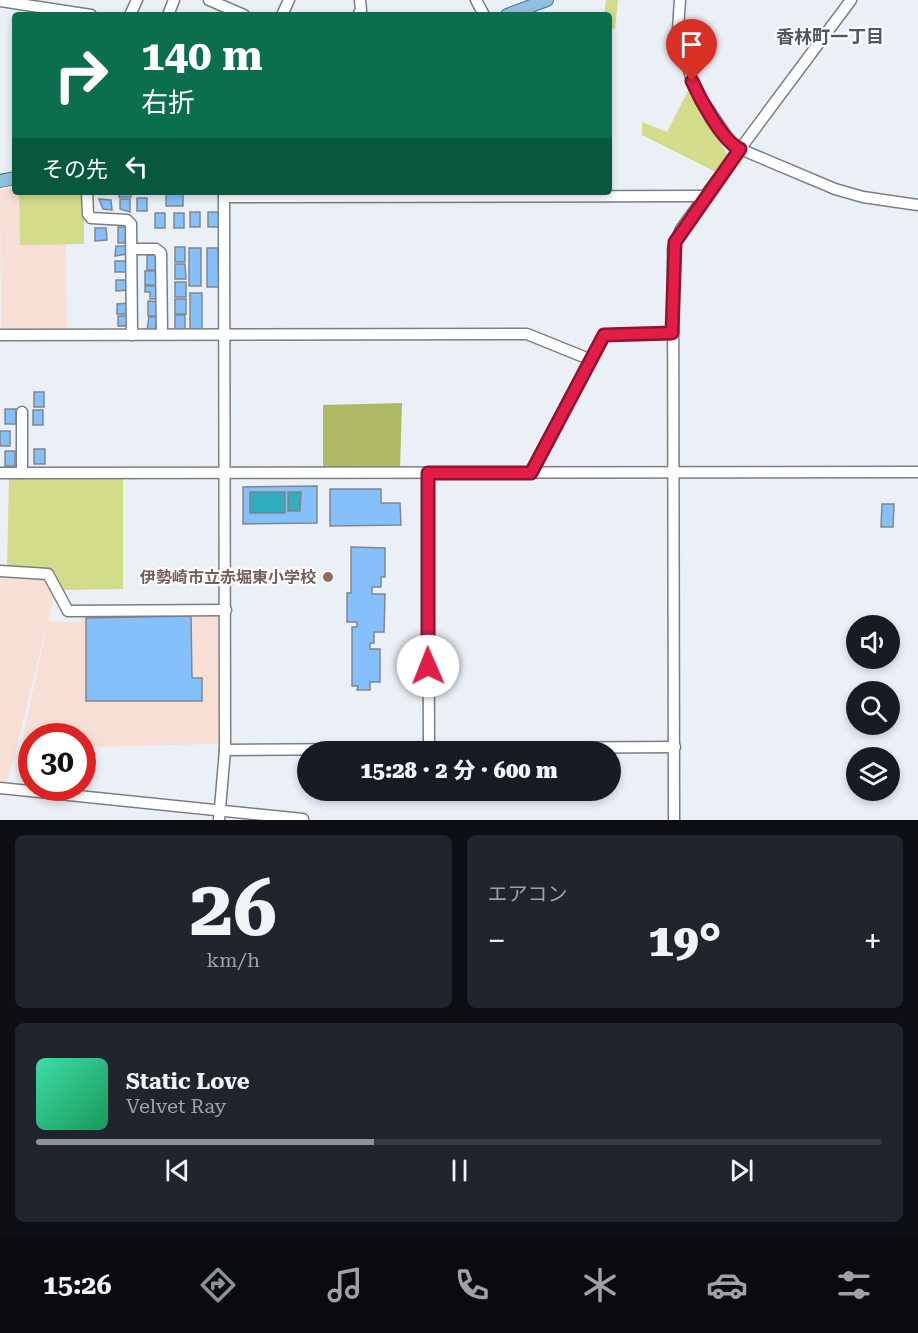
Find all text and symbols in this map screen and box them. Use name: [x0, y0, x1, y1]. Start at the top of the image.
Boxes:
pin: [666, 19, 717, 81]
district label: 香林町一丁目: [776, 26, 884, 47]
icon: arrive: [675, 28, 708, 61]
text: 140 m: [141, 31, 263, 80]
icon: right: [42, 36, 120, 114]
text: 右折: [141, 87, 195, 119]
icon: left: [120, 150, 153, 183]
text: その先: [42, 157, 108, 182]
place label: 伊勢崎市立赤堀東小学校: [139, 568, 316, 587]
marker: 伊勢崎市立赤堀東小学校: [321, 570, 335, 584]
map controls: [846, 615, 900, 801]
button: sound: [846, 615, 900, 669]
position arrow: [396, 634, 460, 698]
button: search: [846, 681, 900, 735]
speed limit sign: 30: [18, 723, 96, 801]
button: layers: [846, 747, 900, 801]
text: 15:28 · 2 分 · 600 m: [360, 758, 558, 783]
text: 26: [190, 863, 277, 954]
text: エアコン: [488, 882, 568, 906]
text: 19°: [648, 914, 721, 967]
text: −: [488, 921, 506, 960]
text: +: [864, 921, 882, 960]
text: km/h: [206, 948, 260, 972]
text: Static Love: [126, 1069, 250, 1094]
text: Velvet Ray: [126, 1094, 226, 1118]
icon: previous: [161, 1154, 194, 1187]
icon: pause: [443, 1154, 476, 1187]
icon: next: [725, 1154, 758, 1187]
icon: directions: [197, 1264, 239, 1306]
icon: music: [324, 1264, 366, 1306]
icon: phone: [451, 1264, 493, 1306]
icon: climate: [579, 1264, 621, 1306]
icon: car: [706, 1264, 748, 1306]
icon: filters: [833, 1264, 875, 1306]
text: 15:26: [43, 1269, 112, 1301]

